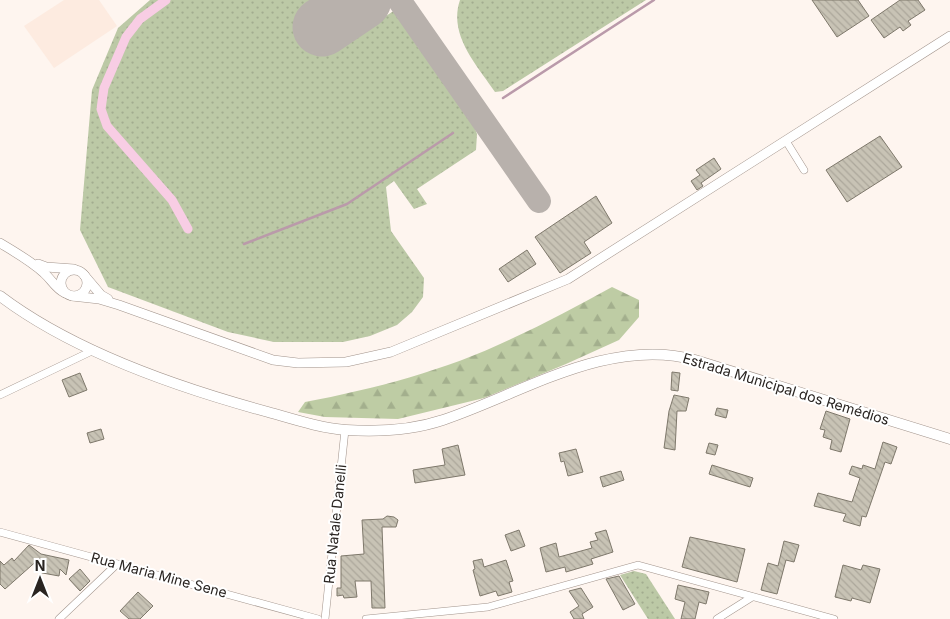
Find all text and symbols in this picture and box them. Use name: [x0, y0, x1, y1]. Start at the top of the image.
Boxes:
street label: Estrada Municipal dos Remédios: [681, 349, 892, 428]
street label: Rua Natale Danelli: [320, 463, 349, 585]
street label: Rua Maria Mine Sene: [89, 548, 229, 601]
north arrow: [15, 554, 65, 604]
text: N: [35, 557, 45, 574]

